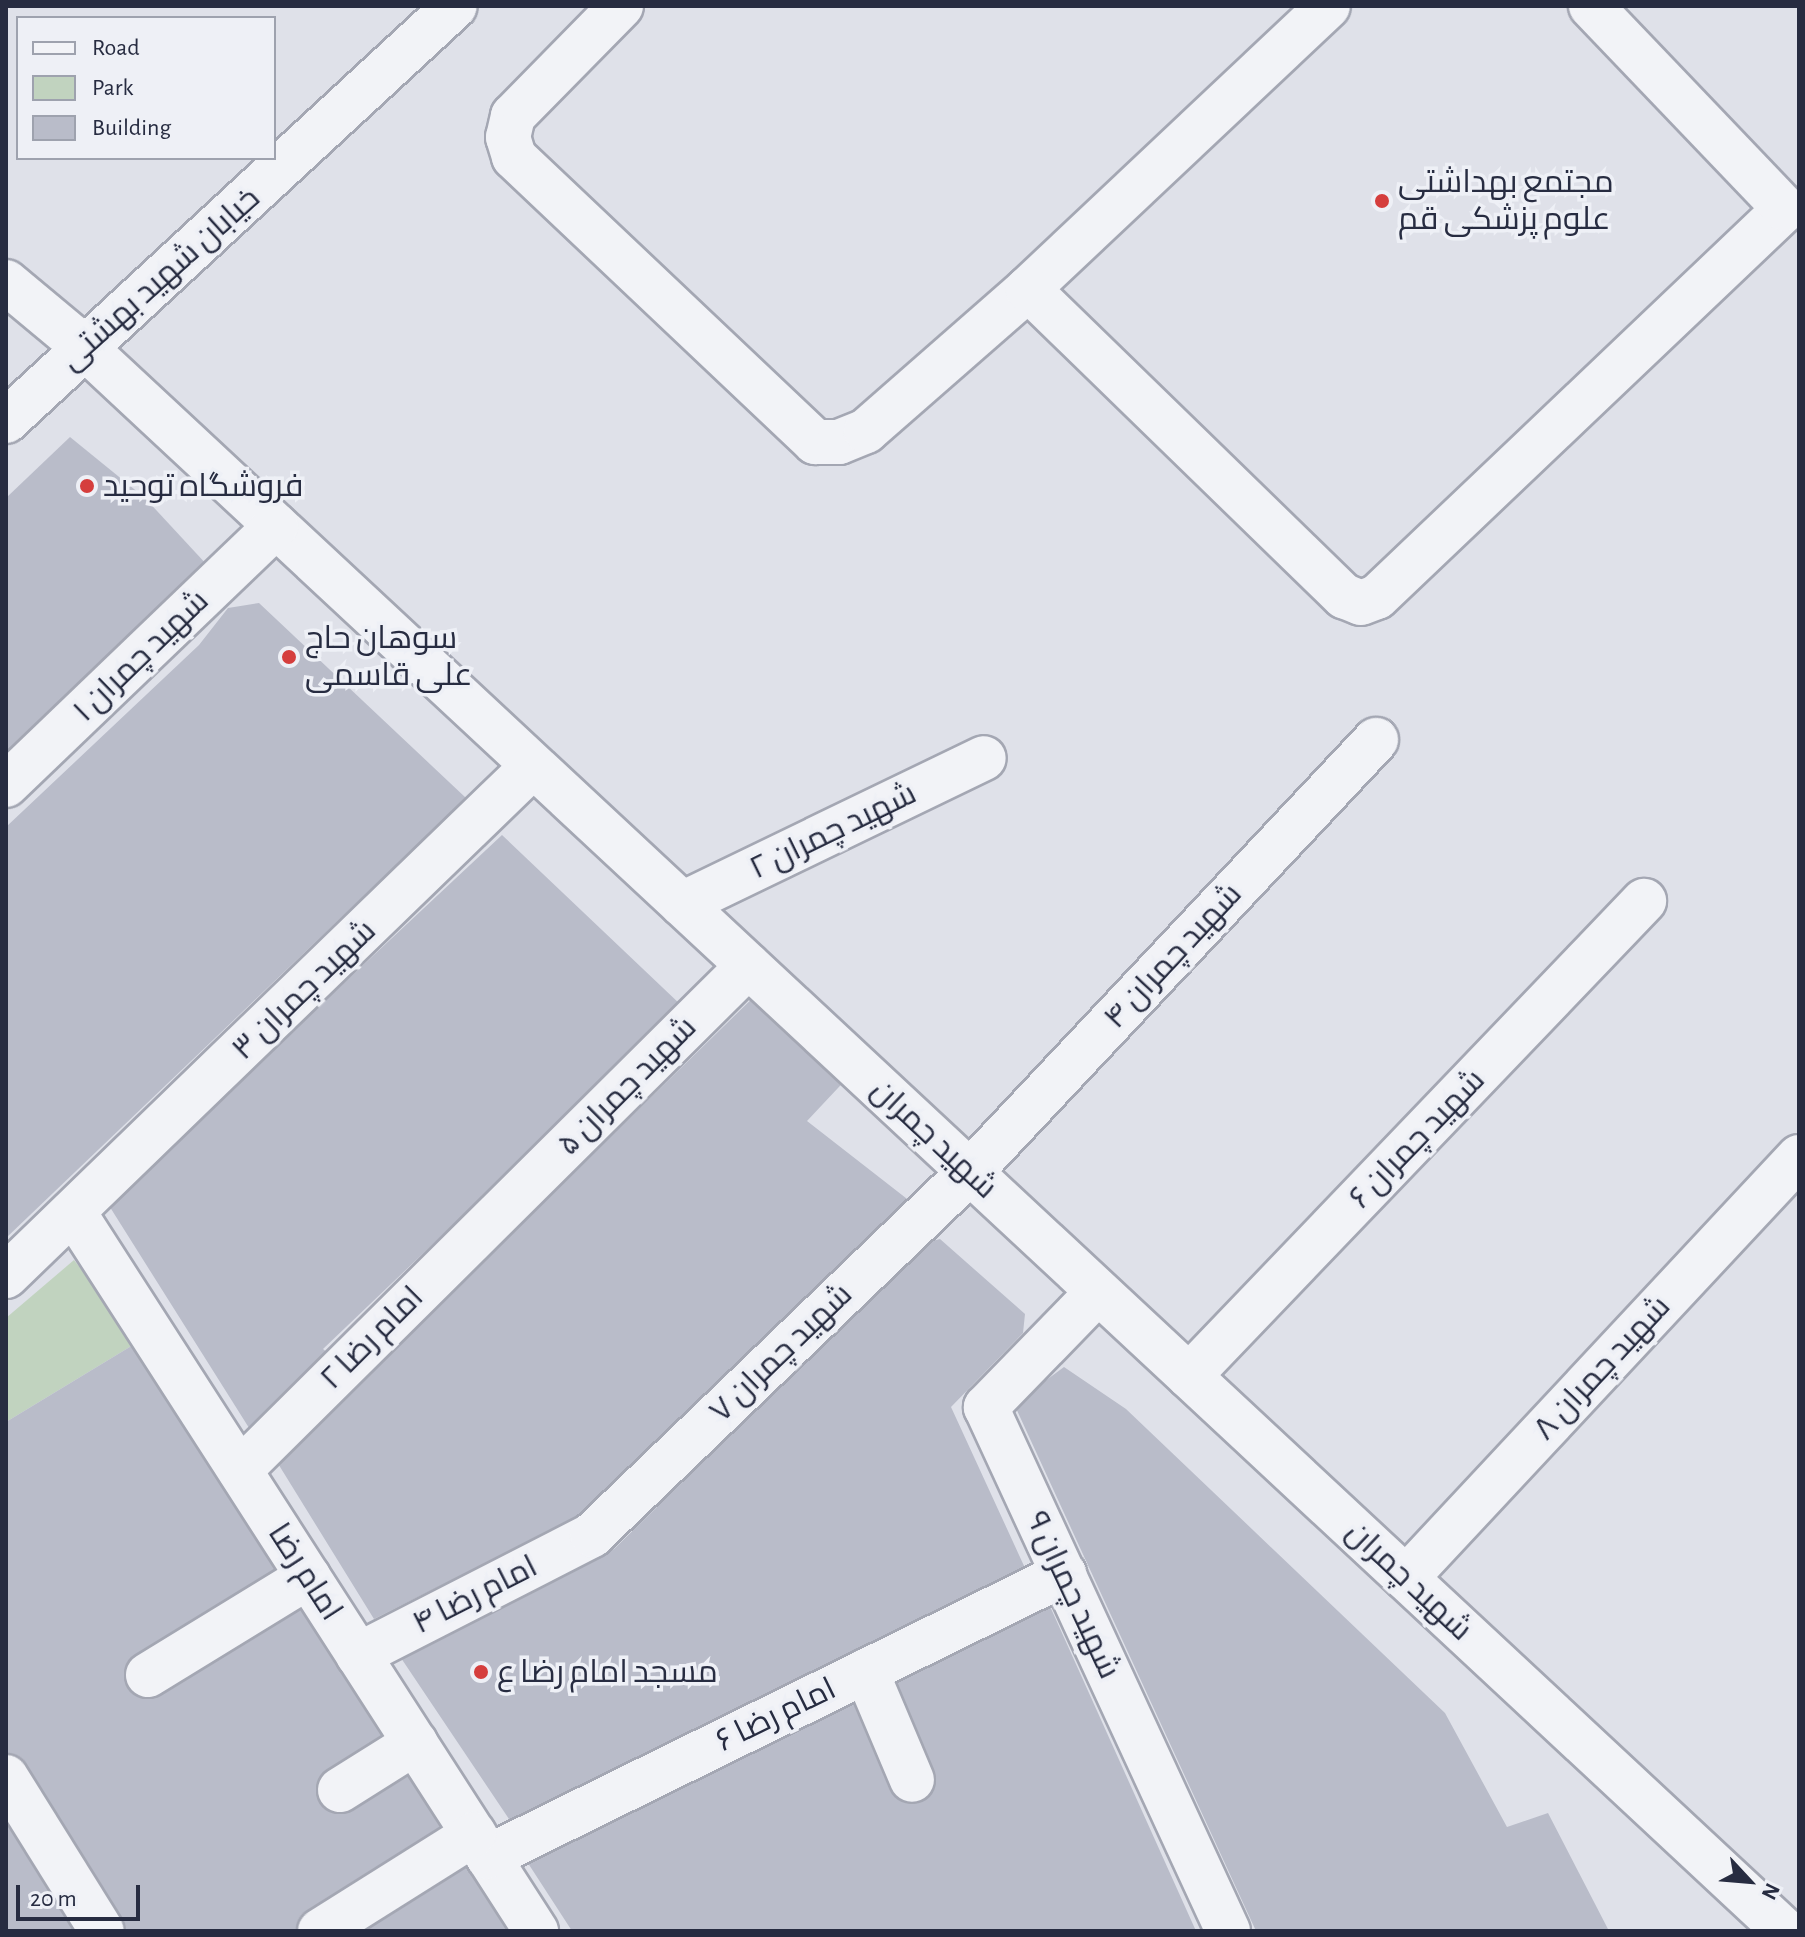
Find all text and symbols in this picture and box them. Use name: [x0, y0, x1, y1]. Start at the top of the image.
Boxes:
legend: [16, 16, 276, 160]
text: Road: [92, 36, 140, 60]
text: Park: [92, 76, 133, 100]
text: Building: [92, 116, 171, 140]
place label: مجتمع بهداشتی علوم پزشکی قم: [1398, 164, 1614, 239]
street label: خیابان شهید بهشتی: [52, 179, 268, 379]
marker: مجتمع بهداشتی علوم پزشکی قم: [1373, 192, 1391, 210]
place label: فروشگاه توحید: [103, 467, 303, 505]
marker: فروشگاه توحید: [78, 477, 96, 495]
street label: شهید چمران ۱: [65, 582, 217, 730]
place label: سوهان حاج علی قاسمی: [305, 620, 473, 695]
marker: سوهان حاج علی قاسمی: [280, 648, 298, 666]
street label: شهید چمران ۲: [744, 774, 922, 888]
street label: شهید چمران ۴: [1096, 875, 1250, 1037]
street label: شهید چمران ۳: [224, 912, 384, 1068]
street label: شهید چمران ۵: [549, 1008, 705, 1164]
street label: شهید چمران ۶: [1341, 1061, 1493, 1217]
street label: شهید چمران: [863, 1071, 1005, 1207]
street label: شهید چمران ۷: [702, 1275, 860, 1431]
street label: امام رضا ۲: [312, 1278, 432, 1398]
street label: شهید چمران ۸: [1525, 1288, 1679, 1448]
street label: شهید چمران ۹: [1018, 1505, 1128, 1685]
street label: شهید چمران: [1338, 1513, 1480, 1649]
street label: امام رضا: [259, 1516, 351, 1628]
street label: امام رضا ۴: [406, 1547, 544, 1643]
place label: مسجد امام رضا ع: [497, 1653, 718, 1691]
marker: مسجد امام رضا ع: [472, 1663, 490, 1681]
street label: امام رضا ۶: [710, 1670, 842, 1760]
north arrow: [1709, 1841, 1789, 1921]
scale bar: [20, 1869, 144, 1919]
text: N: [1757, 1880, 1784, 1903]
text: 20 m: [30, 1887, 77, 1911]

